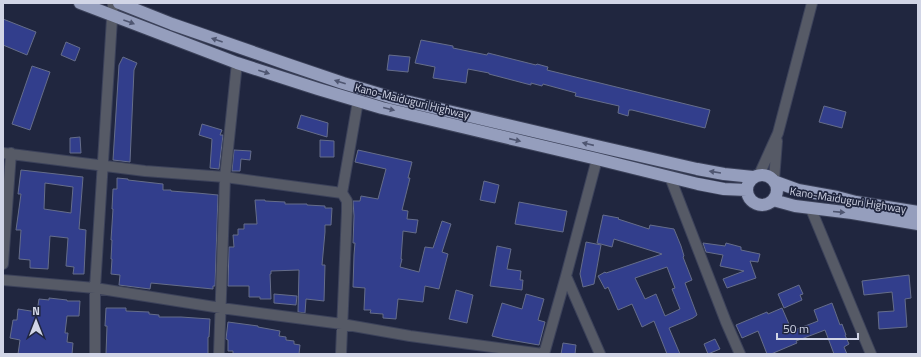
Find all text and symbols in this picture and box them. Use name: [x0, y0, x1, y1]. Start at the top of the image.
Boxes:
one-way arrow: [123, 20, 135, 26]
one-way arrow: [210, 36, 222, 42]
one-way arrow: [258, 69, 270, 75]
one-way arrow: [333, 78, 345, 84]
street label: Kano-Maiduguri Highway: [353, 79, 472, 123]
one-way arrow: [382, 107, 395, 113]
one-way arrow: [509, 137, 521, 143]
one-way arrow: [582, 141, 594, 147]
one-way arrow: [708, 169, 721, 175]
street label: Kano-Maiduguri Highway: [789, 183, 908, 217]
one-way arrow: [833, 208, 845, 215]
north arrow: [16, 301, 56, 341]
text: N: [32, 303, 40, 319]
scale bar: [777, 315, 858, 341]
text: 50 m: [783, 319, 809, 338]

